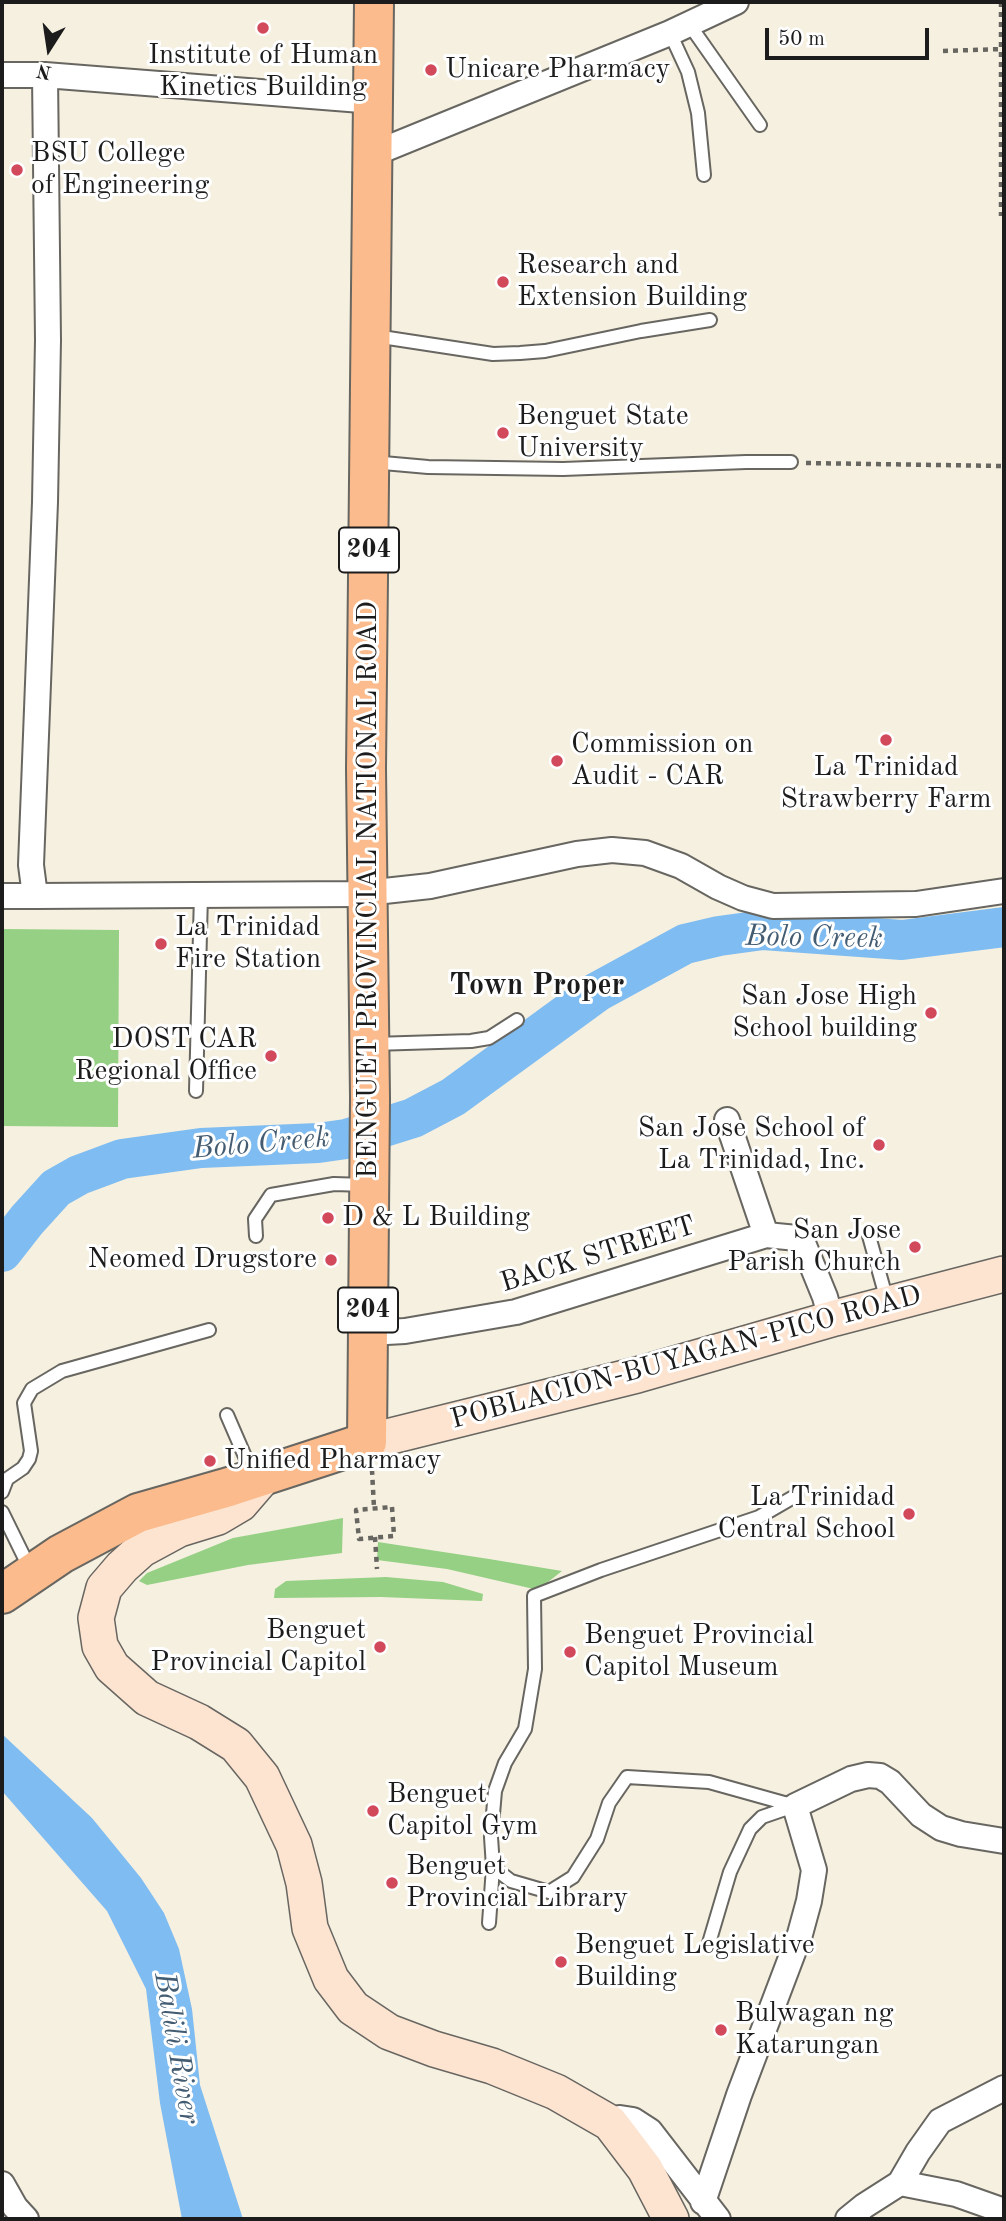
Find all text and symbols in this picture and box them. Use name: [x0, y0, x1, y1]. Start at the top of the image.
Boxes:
north arrow: [14, 14, 84, 84]
scale bar: [768, 14, 932, 58]
marker: Institute of Human Kinetics Building: [255, 20, 271, 36]
text: 50 m: [778, 29, 825, 50]
place label: Institute of Human Kinetics Building: [148, 39, 378, 105]
place label: Unicare Pharmacy: [445, 53, 670, 87]
text: N: [35, 59, 54, 81]
marker: Unicare Pharmacy: [423, 62, 439, 78]
place label: BSU College of Engineering: [31, 137, 209, 203]
marker: BSU College of Engineering: [9, 162, 25, 178]
place label: Research and Extension Building: [517, 249, 747, 315]
marker: Research and Extension Building: [495, 274, 511, 290]
place label: Benguet State University: [517, 400, 689, 466]
marker: Benguet State University: [495, 425, 511, 441]
road number: 204: [339, 528, 399, 572]
street label: BENGUET PROVINCIAL NATIONAL ROAD: [352, 601, 386, 1179]
place label: Commission on Audit - CAR: [571, 728, 753, 794]
marker: La Trinidad Strawberry Farm: [878, 732, 894, 748]
place label: La Trinidad Strawberry Farm: [780, 751, 992, 817]
marker: Commission on Audit - CAR: [549, 753, 565, 769]
place label: La Trinidad Fire Station: [175, 911, 321, 977]
water label: Bolo Creek: [745, 919, 883, 957]
marker: La Trinidad Fire Station: [153, 936, 169, 952]
district label: Town Proper: [449, 968, 625, 1004]
place label: San Jose High School building: [732, 980, 917, 1046]
marker: San Jose High School building: [923, 1005, 939, 1021]
place label: DOST CAR Regional Office: [74, 1023, 257, 1089]
marker: DOST CAR Regional Office: [263, 1048, 279, 1064]
place label: San Jose School of La Trinidad, Inc.: [638, 1112, 865, 1178]
water label: Bolo Creek: [191, 1120, 331, 1168]
marker: San Jose School of La Trinidad, Inc.: [871, 1137, 887, 1153]
place label: D & L Building: [342, 1201, 530, 1235]
street label: BACK STREET: [496, 1209, 700, 1301]
marker: D & L Building: [320, 1210, 336, 1226]
place label: San Jose Parish Church: [727, 1214, 901, 1280]
marker: San Jose Parish Church: [907, 1239, 923, 1255]
place label: Neomed Drugstore: [88, 1243, 317, 1277]
marker: Neomed Drugstore: [323, 1252, 339, 1268]
street label: POBLACION-BUYAGAN-PICO ROAD: [447, 1279, 925, 1437]
road number: 204: [338, 1288, 398, 1332]
place label: Unified Pharmacy: [224, 1444, 441, 1478]
marker: Unified Pharmacy: [202, 1453, 218, 1469]
place label: La Trinidad Central School: [718, 1481, 895, 1547]
marker: La Trinidad Central School: [901, 1506, 917, 1522]
place label: Benguet Provincial Capitol: [150, 1614, 366, 1680]
place label: Benguet Provincial Capitol Museum: [584, 1619, 814, 1685]
marker: Benguet Provincial Capitol: [372, 1639, 388, 1655]
marker: Benguet Provincial Capitol Museum: [562, 1644, 578, 1660]
place label: Benguet Capitol Gym: [387, 1778, 538, 1844]
marker: Benguet Capitol Gym: [365, 1803, 381, 1819]
place label: Benguet Provincial Library: [406, 1850, 628, 1916]
marker: Benguet Provincial Library: [384, 1875, 400, 1891]
place label: Benguet Legislative Building: [575, 1929, 815, 1995]
marker: Benguet Legislative Building: [553, 1954, 569, 1970]
water label: Balili River: [145, 1969, 207, 2127]
place label: Bulwagan ng Katarungan: [735, 1997, 894, 2063]
marker: Bulwagan ng Katarungan: [713, 2022, 729, 2038]

